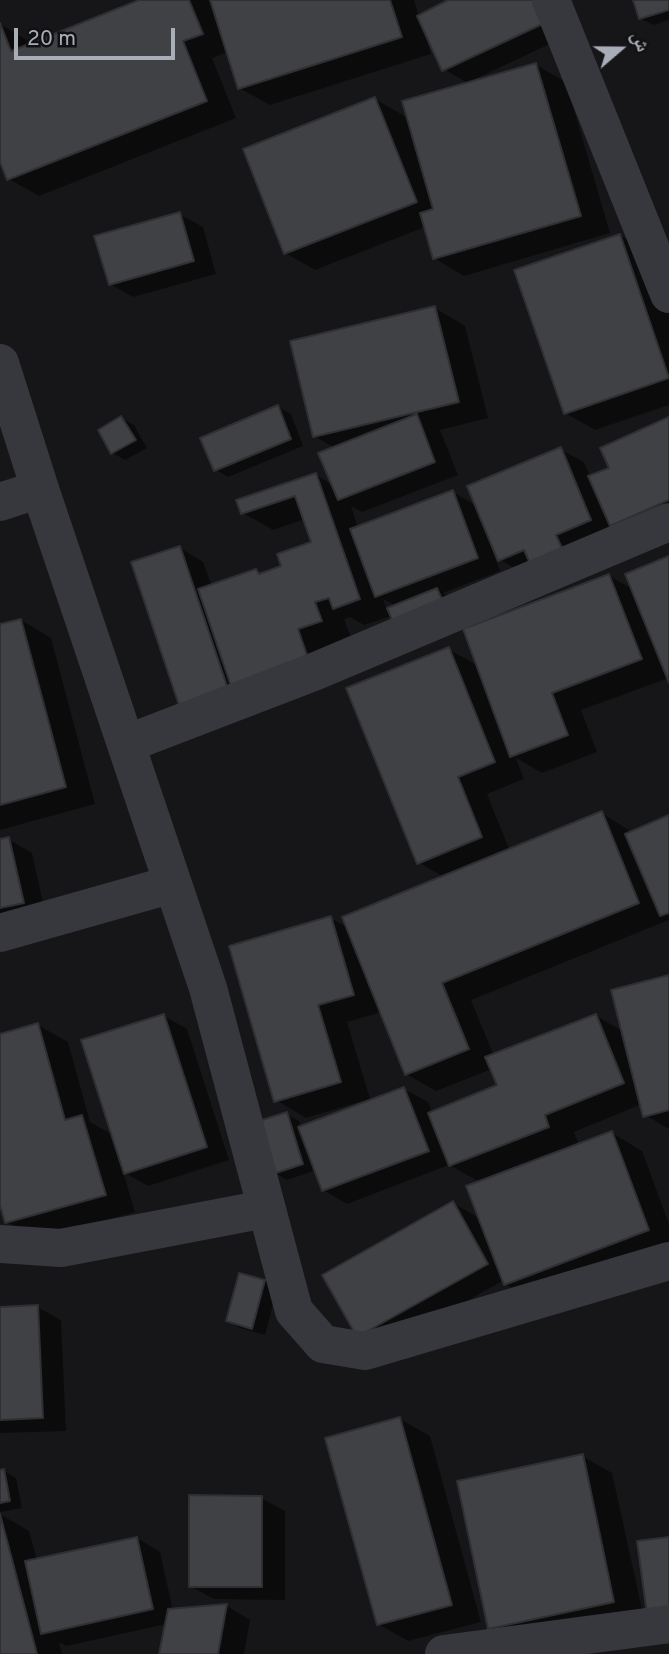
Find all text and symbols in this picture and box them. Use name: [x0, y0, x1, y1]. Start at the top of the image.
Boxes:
scale bar: [18, 14, 178, 58]
north arrow: [585, 14, 655, 84]
text: 20 m: [27, 26, 76, 53]
text: ش: [625, 28, 654, 55]

